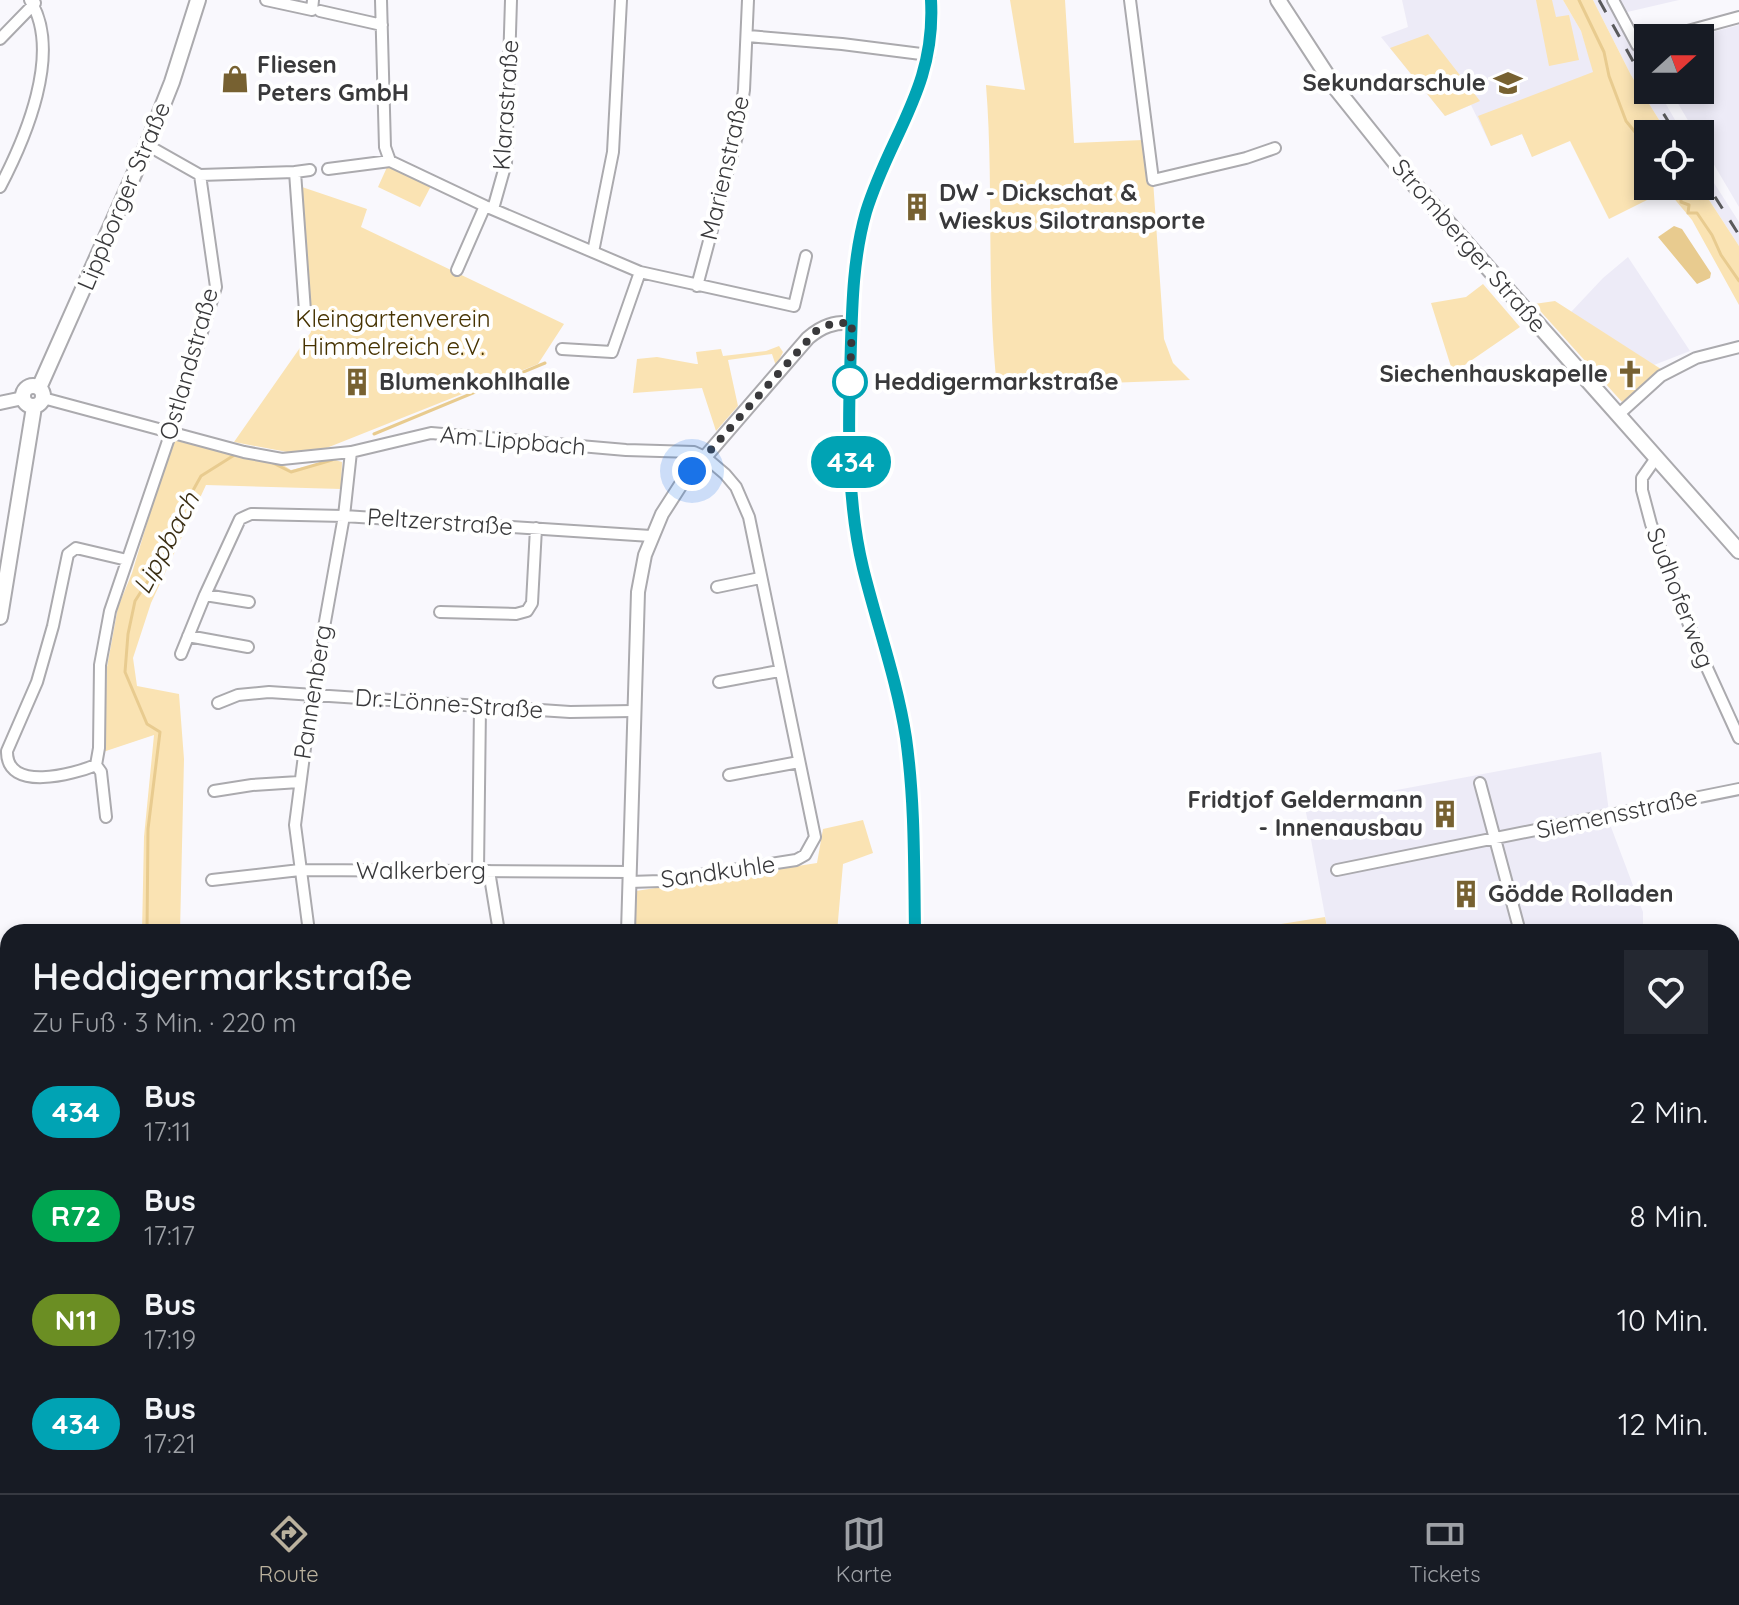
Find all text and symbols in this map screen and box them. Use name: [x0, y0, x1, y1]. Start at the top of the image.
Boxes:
north arrow: [1634, 24, 1714, 104]
map controls: [1634, 24, 1714, 200]
street label: Klarastraße: [485, 39, 525, 171]
place label: Fliesen Peters GmbH: [257, 49, 409, 107]
shop icon: Fliesen Peters GmbH: [220, 64, 250, 94]
place label: Sekundarschule: [1302, 67, 1486, 97]
school or university icon: Sekundarschule: [1493, 68, 1523, 98]
street label: Marienstraße: [693, 93, 755, 243]
street label: Lippborger Straße: [70, 97, 176, 294]
button: locate: [1634, 120, 1714, 200]
street label: Stromberger Straße: [1386, 152, 1553, 338]
place label: DW - Dickschat & Wieskus Silotransporte: [939, 177, 1205, 235]
building icon: DW - Dickschat & Wieskus Silotransporte: [902, 192, 932, 222]
street label: Ostlandstraße: [152, 284, 224, 443]
park label: Kleingartenverein Himmelreich e.V.: [295, 303, 491, 361]
place label: Siechenhauskapelle: [1380, 358, 1608, 388]
church icon: Siechenhauskapelle: [1615, 359, 1645, 389]
marker: Heddigermarkstraße: [833, 365, 867, 399]
place label: Blumenkohlhalle: [379, 366, 570, 396]
place label: Heddigermarkstraße: [874, 366, 1119, 396]
building icon: Blumenkohlhalle: [342, 367, 372, 397]
street label: Am Lippbach: [439, 419, 587, 461]
line badge: 434: [805, 436, 897, 488]
text: 434: [827, 444, 875, 479]
your location: [672, 451, 712, 491]
water label: Lippbach: [125, 485, 207, 599]
street label: Peltzerstraße: [366, 501, 514, 541]
street label: Sudhoferweg: [1640, 523, 1721, 672]
street label: Pannenberg: [287, 622, 337, 761]
street label: Dr.-Lönne-Straße: [354, 681, 544, 725]
street label: Siemensstraße: [1534, 781, 1700, 845]
place label: Fridtjof Geldermann - Innenausbau: [1187, 784, 1423, 842]
building icon: Fridtjof Geldermann - Innenausbau: [1430, 799, 1460, 829]
street label: Sandkuhle: [659, 848, 777, 894]
street label: Walkerberg: [356, 855, 486, 885]
place label: Gödde Rolladen: [1488, 878, 1674, 908]
building icon: Gödde Rolladen: [1451, 879, 1481, 909]
button: heart: [1624, 950, 1708, 1034]
text: Heddigermarkstraße: [32, 952, 413, 1000]
text: Zu Fuß · 3 Min. · 220 m: [32, 1006, 297, 1039]
text: Bus: [144, 1077, 196, 1115]
text: 2 Min.: [1629, 1093, 1708, 1131]
text: 434: [52, 1094, 100, 1129]
text: 17:11: [144, 1115, 191, 1148]
text: Bus: [144, 1181, 196, 1219]
text: 8 Min.: [1630, 1197, 1708, 1235]
text: R72: [51, 1198, 101, 1233]
text: 17:17: [144, 1219, 195, 1252]
text: Bus: [144, 1285, 196, 1323]
text: 10 Min.: [1617, 1301, 1708, 1339]
text: N11: [55, 1302, 97, 1337]
text: 17:19: [144, 1323, 196, 1356]
text: Bus: [144, 1389, 196, 1427]
text: 12 Min.: [1618, 1405, 1708, 1443]
text: 434: [52, 1406, 100, 1441]
text: 17:21: [144, 1427, 196, 1460]
tab: Route: [259, 1512, 319, 1588]
tab: Karte: [836, 1512, 892, 1588]
tab: Tickets: [1409, 1512, 1480, 1588]

